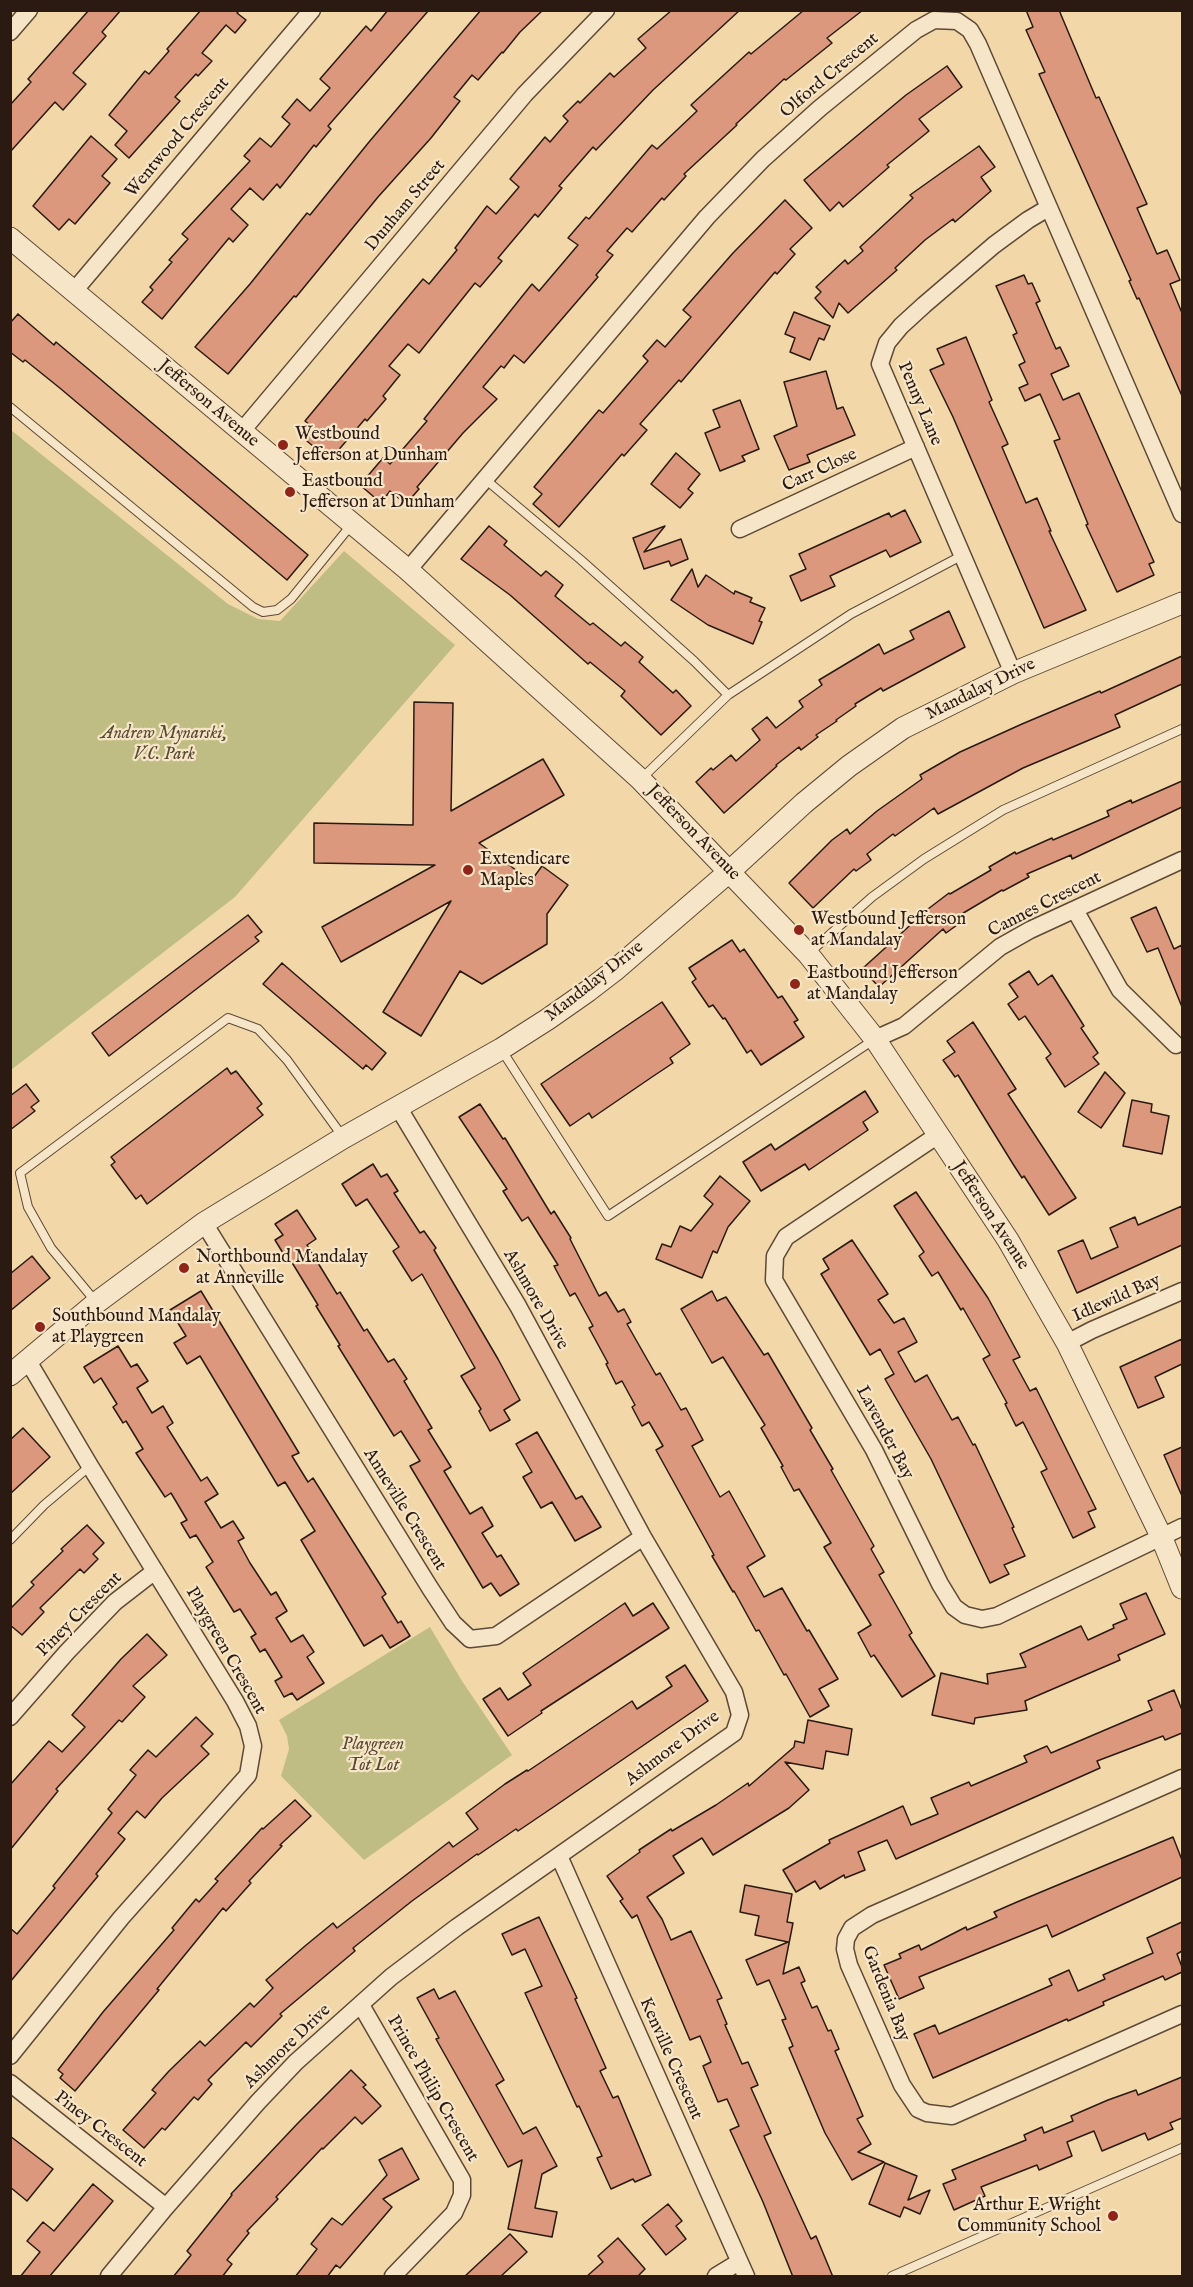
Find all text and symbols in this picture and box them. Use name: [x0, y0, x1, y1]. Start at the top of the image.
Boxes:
street label: Olford Crescent: [776, 29, 884, 123]
street label: Wentwood Crescent: [121, 73, 235, 203]
street label: Dunham Street: [361, 156, 451, 256]
street label: Jefferson Avenue: [153, 355, 263, 453]
street label: Penny Lane: [892, 359, 946, 449]
place label: Westbound Jefferson at Dunham: [295, 424, 448, 466]
marker: Westbound Jefferson at Dunham: [276, 438, 290, 452]
street label: Carr Close: [779, 444, 861, 498]
place label: Eastbound Jefferson at Dunham: [302, 471, 455, 514]
marker: Eastbound Jefferson at Dunham: [283, 485, 297, 499]
street label: Mandalay Drive: [923, 654, 1039, 726]
park label: Andrew Mynarski, V.C. Park: [101, 723, 227, 766]
street label: Jefferson Avenue: [642, 780, 744, 886]
place label: Extendicare Maples: [480, 849, 570, 892]
marker: Extendicare Maples: [461, 863, 475, 877]
street label: Cannes Crescent: [985, 867, 1105, 943]
place label: Westbound Jefferson at Mandalay: [811, 909, 966, 952]
marker: Westbound Jefferson at Mandalay: [792, 923, 806, 937]
street label: Mandalay Drive: [541, 937, 649, 1027]
place label: Eastbound Jefferson at Mandalay: [807, 963, 958, 1006]
marker: Eastbound Jefferson at Mandalay: [788, 977, 802, 991]
street label: Jefferson Avenue: [947, 1158, 1033, 1274]
street label: Ashmore Drive: [498, 1246, 572, 1354]
place label: Northbound Mandalay at Anneville: [196, 1247, 368, 1290]
marker: Northbound Mandalay at Anneville: [177, 1261, 191, 1275]
street label: Idlewild Bay: [1070, 1270, 1164, 1328]
place label: Southbound Mandalay at Playgreen: [52, 1306, 221, 1348]
marker: Southbound Mandalay at Playgreen: [33, 1320, 47, 1334]
street label: Lavender Bay: [850, 1383, 918, 1483]
street label: Anneville Crescent: [358, 1445, 450, 1575]
street label: Piney Crescent: [33, 1568, 127, 1662]
street label: Playgreen Crescent: [180, 1583, 270, 1719]
street label: Ashmore Drive: [622, 1707, 724, 1791]
park label: Playgreen Tot Lot: [342, 1734, 404, 1776]
street label: Gardenia Bay: [856, 1943, 914, 2045]
street label: Kenville Crescent: [633, 1995, 707, 2123]
street label: Ashmore Drive: [240, 2000, 336, 2094]
street label: Prince Philip Crescent: [381, 2012, 483, 2166]
street label: Piney Crescent: [49, 2087, 151, 2173]
place label: Arthur E. Wright Community School: [957, 2195, 1101, 2238]
marker: Arthur E. Wright Community School: [1106, 2209, 1120, 2223]

